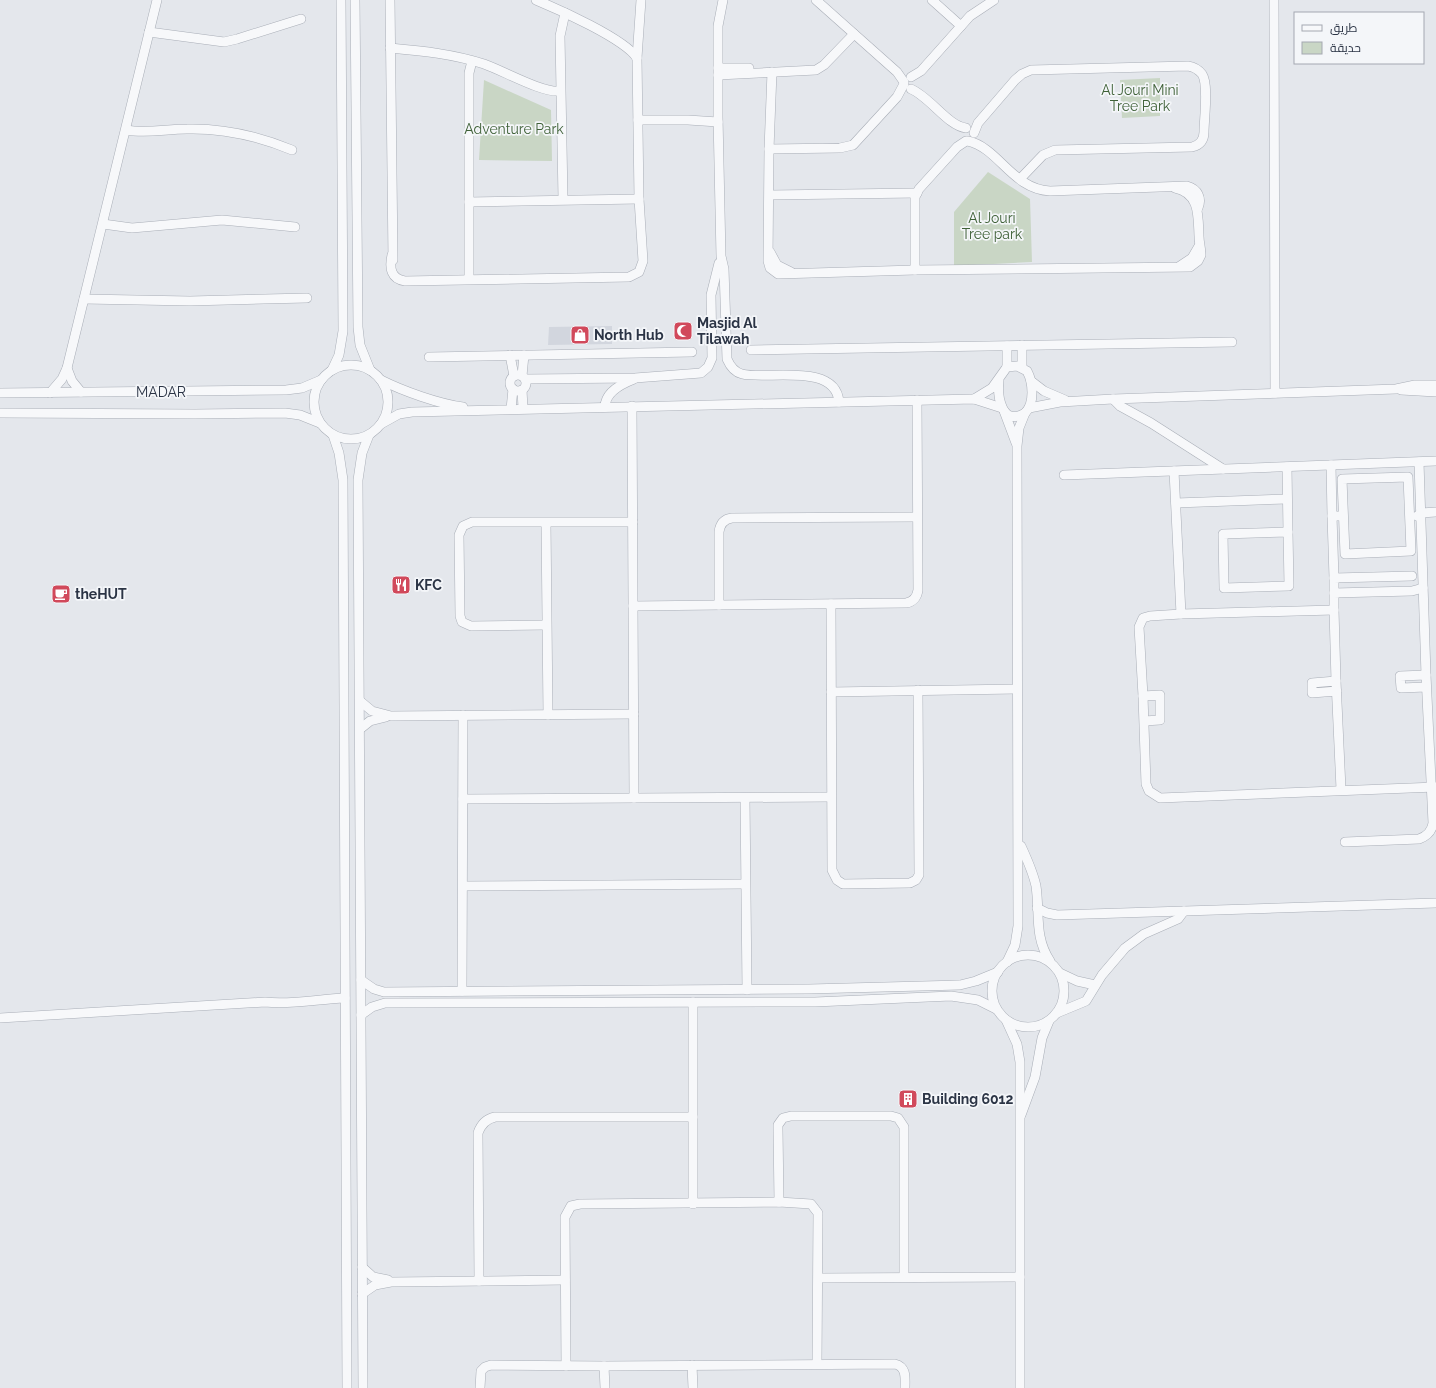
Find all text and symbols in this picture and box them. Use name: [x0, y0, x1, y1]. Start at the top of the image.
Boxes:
legend: [1294, 12, 1424, 64]
text: طريق: [1330, 21, 1358, 35]
text: حديقة: [1330, 41, 1361, 55]
park label: Al Jouri Mini Tree Park: [1101, 82, 1179, 114]
park label: Adventure Park: [464, 121, 564, 137]
park label: Al Jouri Tree park: [962, 210, 1023, 242]
place label: Masjid Al Tilawah: [697, 315, 758, 347]
mosque icon: Masjid Al Tilawah: [672, 320, 694, 342]
shop icon: North Hub: [569, 324, 591, 346]
place label: North Hub: [594, 327, 664, 343]
street label: MADAR: [136, 384, 186, 400]
restaurant icon: KFC: [390, 574, 412, 596]
place label: KFC: [415, 577, 442, 593]
cafe icon: theHUT: [50, 583, 72, 605]
place label: theHUT: [75, 586, 127, 602]
building icon: Building 6012: [897, 1088, 919, 1110]
place label: Building 6012: [922, 1091, 1013, 1107]

